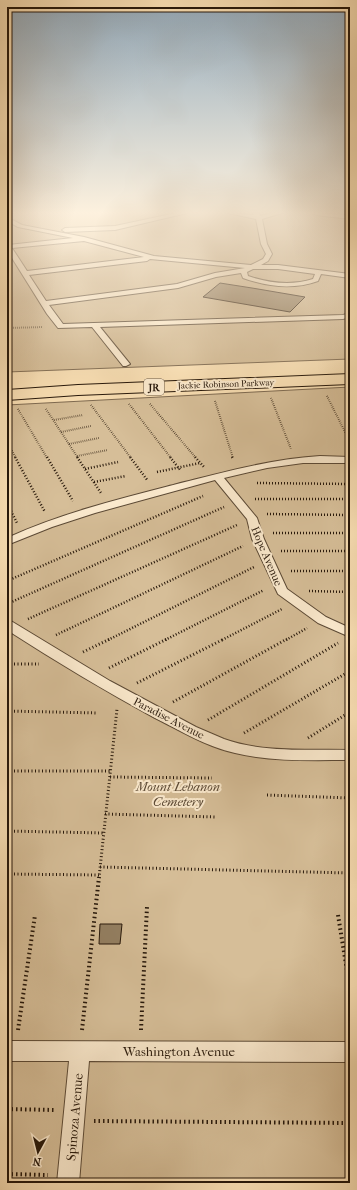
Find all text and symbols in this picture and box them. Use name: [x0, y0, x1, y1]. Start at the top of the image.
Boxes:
street label: Jackie Robinson Parkway: [177, 377, 276, 391]
road number: JR: [144, 379, 164, 395]
street label: Hope Avenue: [248, 524, 285, 588]
street label: Paradise Avenue: [131, 695, 207, 742]
park label: Mount Lebanon Cemetery: [135, 779, 220, 809]
street label: Washington Avenue: [122, 1044, 236, 1059]
street label: Spinoza Avenue: [63, 1072, 86, 1162]
north arrow: [18, 1132, 58, 1172]
text: N: [31, 1154, 42, 1168]

